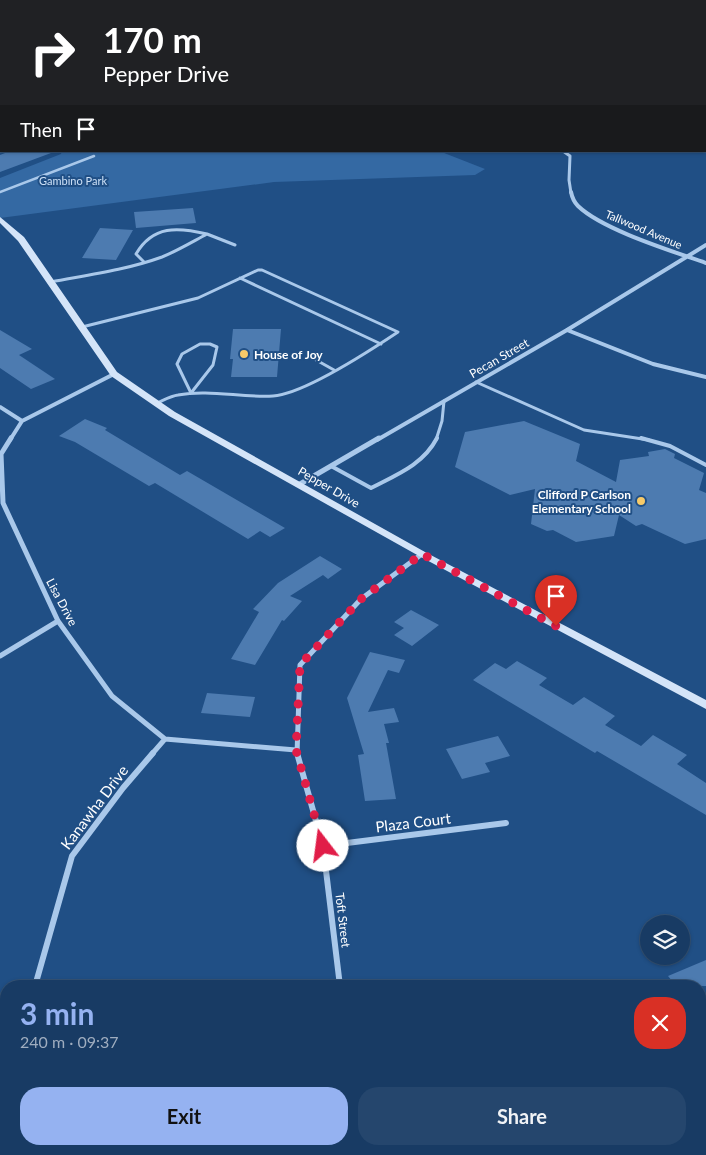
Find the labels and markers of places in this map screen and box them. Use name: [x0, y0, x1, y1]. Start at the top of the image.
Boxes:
place label: House of Joy: [254, 347, 323, 362]
marker: House of Joy: [238, 348, 250, 360]
place label: Clifford P Carlson Elementary School: [532, 487, 631, 516]
marker: Clifford P Carlson Elementary School: [635, 495, 647, 507]
pin: [535, 575, 577, 626]

